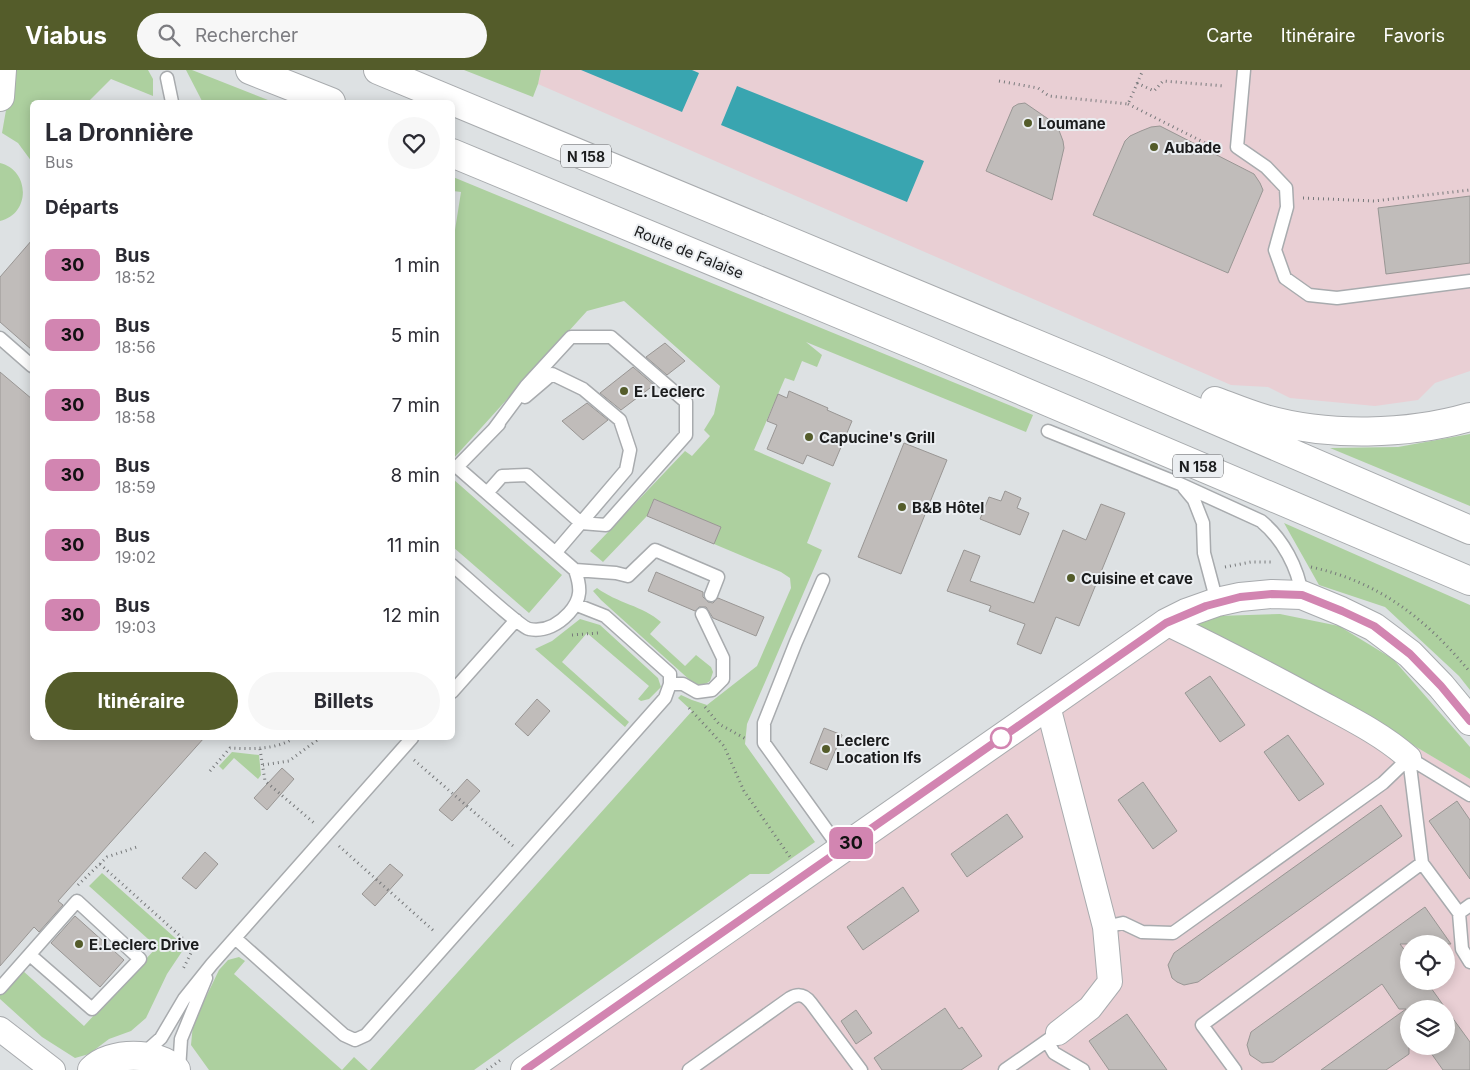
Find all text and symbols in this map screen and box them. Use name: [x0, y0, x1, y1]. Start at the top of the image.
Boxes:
search box: [137, 13, 487, 58]
text: Viabus: [25, 21, 107, 50]
icon: search: [155, 21, 183, 49]
text: Rechercher: [195, 24, 298, 47]
text: Carte: [1206, 25, 1253, 46]
text: Itinéraire: [1281, 25, 1355, 46]
text: Favoris: [1383, 25, 1445, 46]
place label: Loumane: [1038, 114, 1106, 133]
button: heart: [388, 117, 440, 169]
marker: Loumane: [1022, 117, 1034, 129]
text: La Dronnière: [45, 118, 194, 147]
place label: Aubade: [1164, 138, 1221, 157]
marker: Aubade: [1148, 141, 1160, 153]
road number: N 158: [561, 144, 611, 168]
text: Bus: [45, 152, 73, 172]
text: Départs: [45, 196, 119, 219]
street label: Route de Falaise: [631, 221, 747, 283]
text: Bus: [115, 244, 150, 267]
text: 30: [61, 254, 84, 275]
text: 1 min: [394, 254, 440, 277]
text: 18:52: [115, 267, 156, 287]
text: Bus: [115, 314, 150, 337]
text: 30: [61, 324, 84, 345]
text: 5 min: [391, 324, 440, 347]
text: 18:56: [115, 337, 156, 357]
place label: E. Leclerc: [634, 382, 705, 401]
text: Bus: [115, 384, 150, 407]
marker: E. Leclerc: [618, 385, 630, 397]
text: 30: [61, 394, 84, 415]
text: 7 min: [391, 394, 440, 417]
text: 18:58: [115, 407, 156, 427]
place label: Capucine's Grill: [819, 428, 935, 447]
marker: Capucine's Grill: [803, 431, 815, 443]
text: Bus: [115, 454, 150, 477]
road number: N 158: [1173, 454, 1223, 478]
text: 30: [61, 464, 84, 485]
text: 8 min: [390, 464, 440, 487]
text: 18:59: [115, 477, 156, 497]
place label: B&B Hôtel: [912, 498, 984, 517]
marker: B&B Hôtel: [896, 501, 908, 513]
text: Bus: [115, 524, 150, 547]
text: 30: [61, 534, 84, 555]
text: 11 min: [387, 534, 440, 557]
text: 19:02: [115, 547, 156, 567]
place label: Cuisine et cave: [1081, 569, 1193, 588]
marker: Cuisine et cave: [1065, 572, 1077, 584]
text: Bus: [115, 594, 150, 617]
text: 30: [61, 604, 84, 625]
text: 12 min: [383, 604, 440, 627]
text: 19:03: [115, 617, 156, 637]
button: Itinéraire: [45, 672, 238, 730]
button: Billets: [248, 672, 440, 730]
unlabelled marker: [990, 727, 1012, 749]
place label: Leclerc Location Ifs: [836, 731, 921, 767]
marker: Leclerc Location Ifs: [820, 743, 832, 755]
line badge: 30: [828, 827, 874, 859]
text: 30: [839, 832, 863, 853]
place label: E.Leclerc Drive: [89, 935, 199, 954]
map controls: [1400, 935, 1455, 1055]
button: locate: [1400, 935, 1455, 990]
marker: E.Leclerc Drive: [73, 938, 85, 950]
button: layers: [1400, 1000, 1455, 1055]

